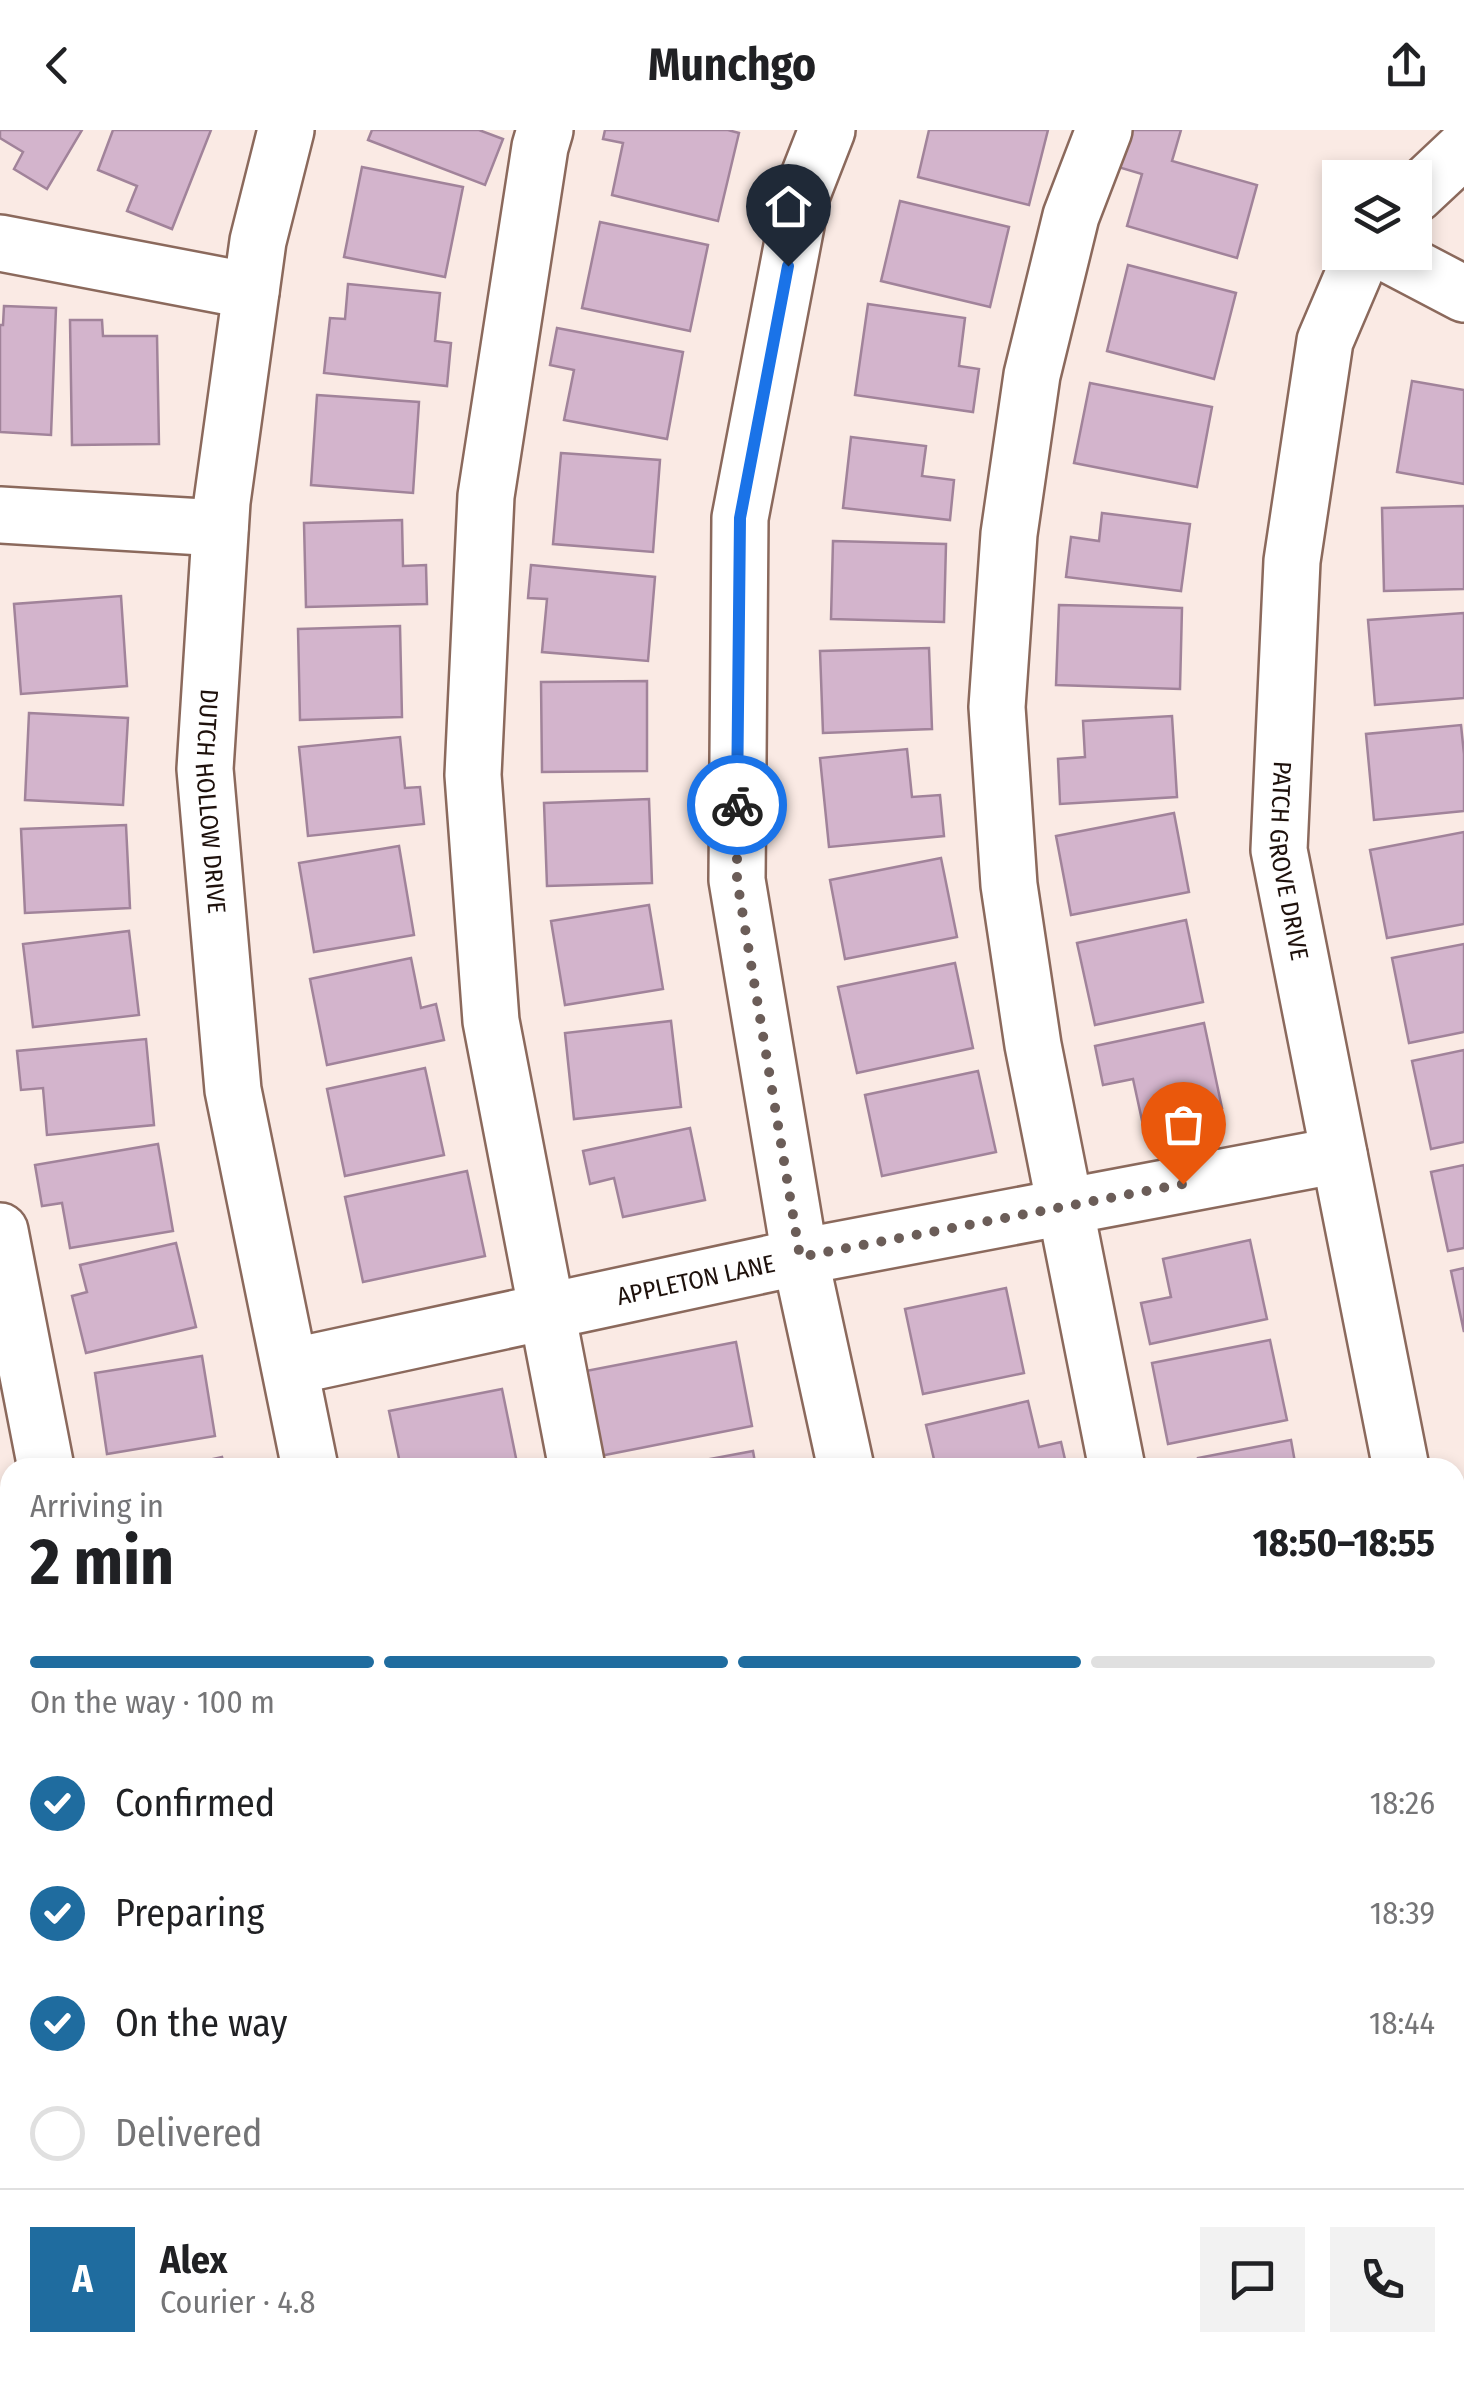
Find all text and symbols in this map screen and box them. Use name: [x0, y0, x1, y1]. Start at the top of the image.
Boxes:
icon: back: [30, 38, 85, 93]
text: Munchgo: [648, 38, 816, 92]
icon: share: [1379, 38, 1434, 93]
map controls: [1322, 160, 1432, 270]
button: layers: [1322, 160, 1432, 270]
pin: [746, 164, 831, 267]
icon: home: [761, 179, 816, 234]
street label: DUTCH HOLLOW DRIVE: [189, 688, 232, 915]
courier: [687, 755, 787, 855]
street label: PATCH GROVE DRIVE: [1262, 760, 1314, 963]
icon: bike: [710, 778, 765, 833]
pin: [1141, 1082, 1226, 1185]
icon: bag: [1156, 1097, 1211, 1152]
street label: APPLETON LANE: [614, 1249, 778, 1312]
text: Arriving in: [30, 1487, 164, 1525]
text: 18:50–18:55: [1253, 1520, 1435, 1566]
text: 2 min: [30, 1523, 174, 1601]
text: On the way · 100 m: [30, 1683, 275, 1721]
icon: check: [30, 1776, 85, 1831]
text: Confirmed: [115, 1780, 275, 1826]
text: 18:26: [1370, 1784, 1435, 1822]
icon: check: [30, 1886, 85, 1941]
text: Preparing: [115, 1890, 264, 1936]
text: 18:39: [1370, 1894, 1435, 1932]
icon: check: [30, 1996, 85, 2051]
text: On the way: [115, 2000, 287, 2046]
text: 18:44: [1369, 2004, 1435, 2042]
text: Delivered: [115, 2110, 262, 2156]
button: chat: [1200, 2227, 1305, 2332]
button: phone: [1330, 2227, 1435, 2332]
text: Alex: [160, 2237, 227, 2283]
text: A: [72, 2256, 93, 2302]
text: Courier · 4.8: [160, 2283, 316, 2321]

